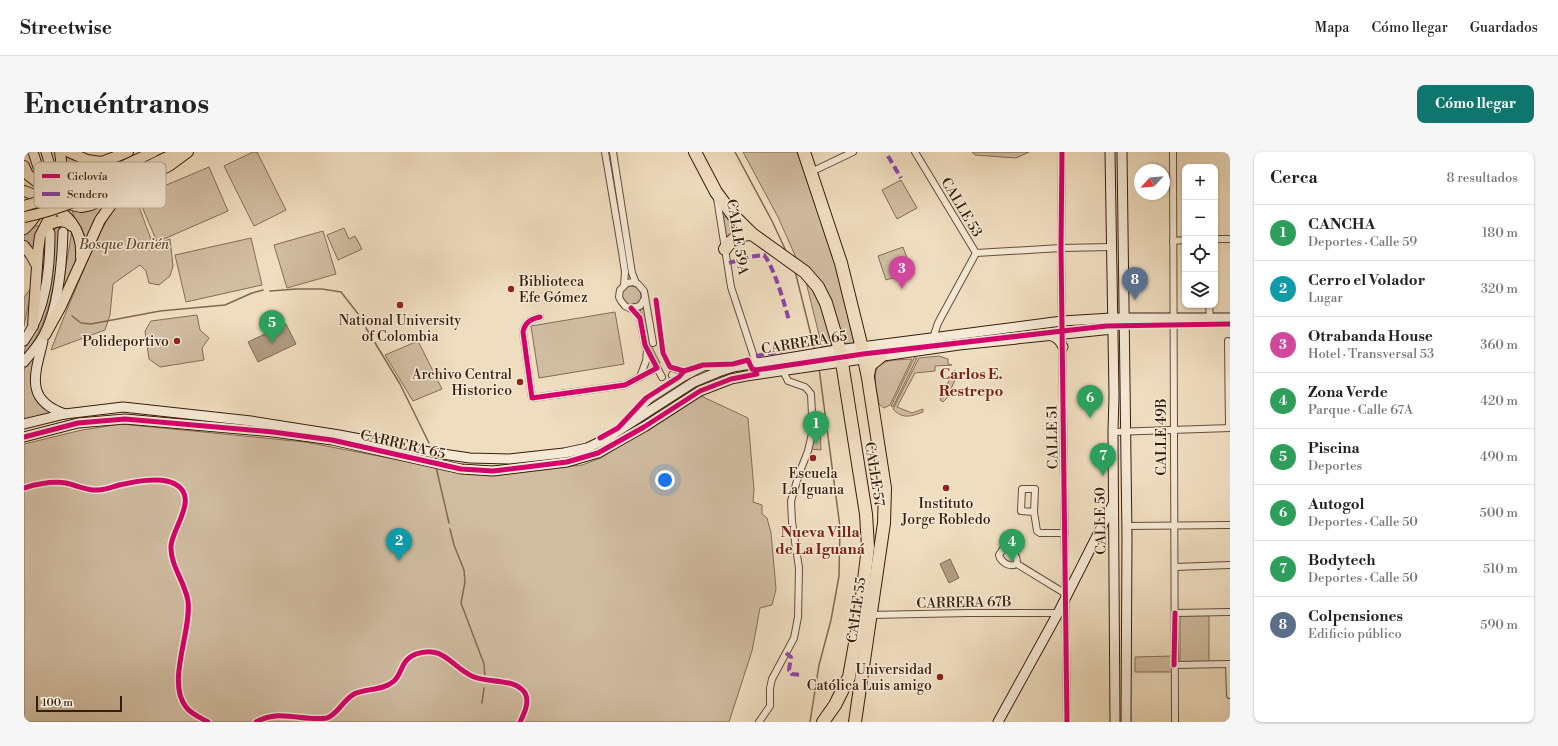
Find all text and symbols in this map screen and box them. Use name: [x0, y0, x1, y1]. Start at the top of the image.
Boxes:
text: Streetwise: [20, 16, 112, 40]
text: Mapa: [1315, 19, 1349, 37]
text: Cómo llegar: [1371, 19, 1448, 37]
text: Guardados: [1470, 19, 1538, 37]
button: Cómo llegar: [1417, 85, 1534, 123]
text: Encuéntranos: [24, 87, 209, 122]
legend: [34, 162, 166, 208]
north arrow: [1134, 164, 1170, 200]
map controls: [1182, 164, 1218, 308]
button: +: [1182, 164, 1218, 200]
text: Cerca: [1270, 167, 1318, 189]
text: Ciclovía: [67, 170, 108, 184]
text: 8 resultados: [1447, 170, 1518, 186]
street label: CALLE 53: [936, 175, 986, 241]
text: Sendero: [67, 188, 108, 202]
street label: CALLE 59A: [722, 198, 752, 277]
button: −: [1182, 200, 1218, 236]
text: CANCHA: [1308, 215, 1375, 234]
text: 1: [1280, 225, 1286, 241]
text: 180 m: [1482, 225, 1518, 241]
text: Deportes · Calle 59: [1308, 234, 1417, 250]
park label: Bosque Darién: [78, 236, 169, 254]
button: locate: [1182, 236, 1218, 272]
pin: 3: [889, 256, 915, 289]
pin: 8: [1122, 267, 1148, 300]
text: Cerro el Volador: [1308, 271, 1425, 290]
button: layers: [1182, 272, 1218, 308]
place label: Biblioteca Efe Gómez: [518, 273, 588, 307]
text: 2: [1279, 281, 1287, 297]
text: 320 m: [1481, 281, 1518, 297]
marker: Biblioteca Efe Gómez: [506, 284, 516, 294]
text: Lugar: [1308, 290, 1343, 306]
marker: National University of Colombia: [395, 300, 405, 310]
pin: 5: [259, 310, 285, 343]
place label: National University of Colombia: [339, 312, 461, 346]
street label: CARRERA 65: [760, 327, 849, 359]
text: Otrabanda House: [1308, 327, 1433, 346]
place label: Polideportivo: [82, 333, 169, 351]
marker: Polideportivo: [172, 336, 182, 346]
text: 3: [1279, 337, 1287, 353]
text: 360 m: [1480, 337, 1518, 353]
text: Hotel · Transversal 53: [1308, 346, 1434, 362]
district label: Carlos E. Restrepo: [939, 365, 1004, 401]
place label: Archivo Central Historico: [411, 366, 512, 400]
marker: Archivo Central Historico: [515, 377, 525, 387]
text: Zona Verde: [1308, 383, 1388, 402]
pin: 6: [1077, 385, 1103, 418]
text: 4: [1279, 393, 1287, 409]
text: 420 m: [1480, 393, 1518, 409]
street label: CALLE 49B: [1153, 398, 1171, 476]
text: Parque · Calle 67A: [1308, 402, 1413, 418]
street label: CALLE 51: [1043, 405, 1063, 469]
pin: 1: [803, 411, 829, 444]
street label: CARRERA 65: [358, 426, 447, 464]
text: Piscina: [1308, 439, 1360, 458]
street label: CALLE 57: [860, 441, 888, 508]
pin: 7: [1090, 443, 1116, 476]
text: 5: [1279, 449, 1287, 465]
text: 490 m: [1480, 449, 1518, 465]
marker: Escuela La Iguana: [808, 453, 818, 463]
text: Deportes: [1308, 458, 1362, 474]
place label: Escuela La Iguana: [782, 465, 845, 499]
your location: [655, 470, 675, 490]
marker: Instituto Jorge Robledo: [941, 483, 951, 493]
street label: CALLE 50: [1091, 487, 1111, 555]
place label: Instituto Jorge Robledo: [900, 495, 991, 529]
text: Autogol: [1308, 495, 1364, 514]
text: 6: [1279, 505, 1287, 521]
text: 500 m: [1480, 505, 1518, 521]
text: Deportes · Calle 50: [1308, 514, 1418, 530]
district label: Nueva Villa de La Iguaná: [775, 523, 866, 559]
pin: 2: [386, 528, 412, 561]
pin: 4: [999, 529, 1025, 562]
text: Bodytech: [1308, 551, 1375, 570]
text: 7: [1279, 561, 1287, 577]
text: 510 m: [1483, 561, 1518, 577]
text: Deportes · Calle 50: [1308, 570, 1418, 586]
street label: CALLE 55: [843, 576, 871, 644]
street label: CARRERA 67B: [916, 593, 1012, 613]
text: Colpensiones: [1308, 607, 1403, 626]
text: 8: [1279, 617, 1287, 633]
text: 590 m: [1480, 617, 1518, 633]
text: Edificio público: [1308, 626, 1402, 642]
place label: Universidad Católica Luis amigo: [807, 661, 932, 695]
marker: Universidad Católica Luis amigo: [935, 672, 945, 682]
scale bar: [36, 694, 122, 713]
text: 100 m: [42, 696, 73, 710]

